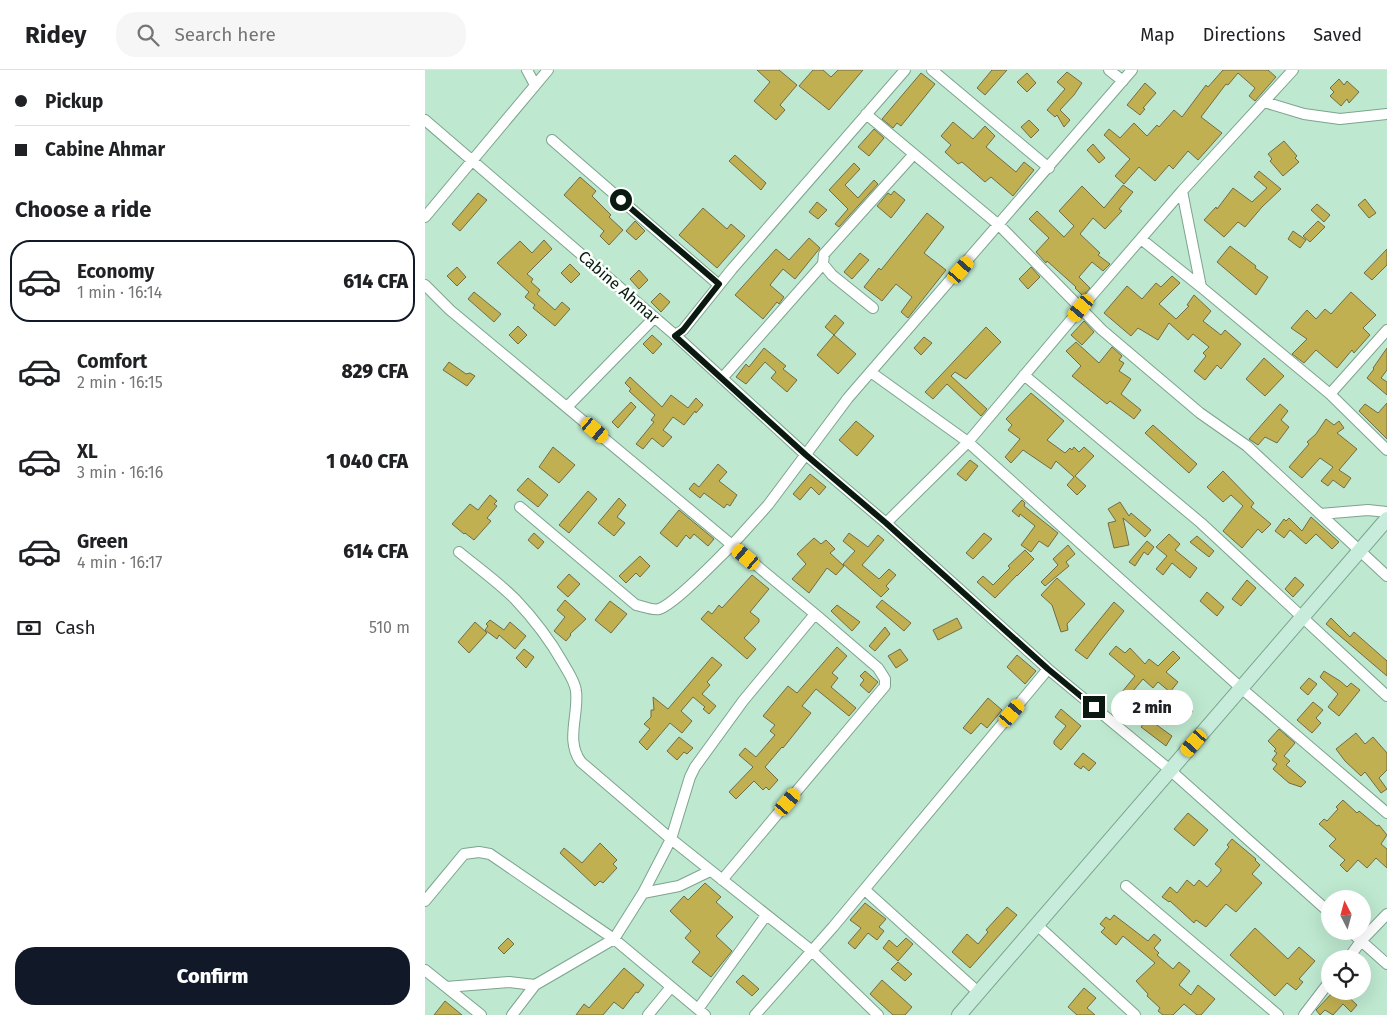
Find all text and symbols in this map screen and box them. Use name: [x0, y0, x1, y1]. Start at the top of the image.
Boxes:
search box: [116, 12, 466, 57]
text: Ridey: [25, 21, 86, 49]
icon: search: [134, 21, 162, 49]
text: Search here: [174, 23, 276, 46]
text: Map: [1140, 24, 1175, 46]
text: Directions: [1203, 24, 1285, 46]
text: Saved: [1313, 24, 1362, 46]
text: Pickup: [45, 90, 103, 113]
text: Cabine Ahmar: [45, 138, 165, 161]
route start: [610, 189, 632, 211]
text: Choose a ride: [15, 196, 151, 223]
street label: Cabine Ahmar: [575, 247, 664, 328]
car: [945, 254, 976, 286]
icon: car: [17, 259, 62, 304]
text: Economy: [77, 260, 154, 283]
text: 614 CFA: [343, 270, 408, 293]
text: 1 min · 16:14: [77, 283, 162, 302]
car: [1065, 292, 1096, 324]
icon: car: [17, 349, 62, 394]
text: Comfort: [77, 350, 147, 373]
text: 829 CFA: [341, 360, 408, 383]
text: 2 min · 16:15: [77, 373, 163, 392]
car: [578, 415, 611, 445]
icon: car: [17, 439, 62, 484]
text: XL: [77, 440, 98, 463]
text: 1 040 CFA: [326, 450, 408, 473]
text: 3 min · 16:16: [77, 463, 163, 482]
icon: car: [17, 529, 62, 574]
text: Green: [77, 530, 128, 553]
text: 614 CFA: [343, 540, 408, 563]
car: [729, 542, 762, 572]
text: 4 min · 16:17: [77, 553, 162, 572]
icon: cash: [15, 614, 43, 642]
text: Cash: [55, 616, 96, 639]
text: 510 m: [369, 618, 410, 637]
callout: 2 min: [1111, 690, 1194, 724]
route end: [1083, 696, 1105, 718]
car: [996, 697, 1027, 729]
text: 2 min: [1132, 698, 1172, 717]
car: [1178, 727, 1209, 759]
car: [772, 786, 803, 818]
north arrow: [1321, 890, 1371, 940]
map controls: [1321, 890, 1371, 1000]
button: Confirm: [15, 947, 410, 1005]
button: locate: [1321, 950, 1371, 1000]

